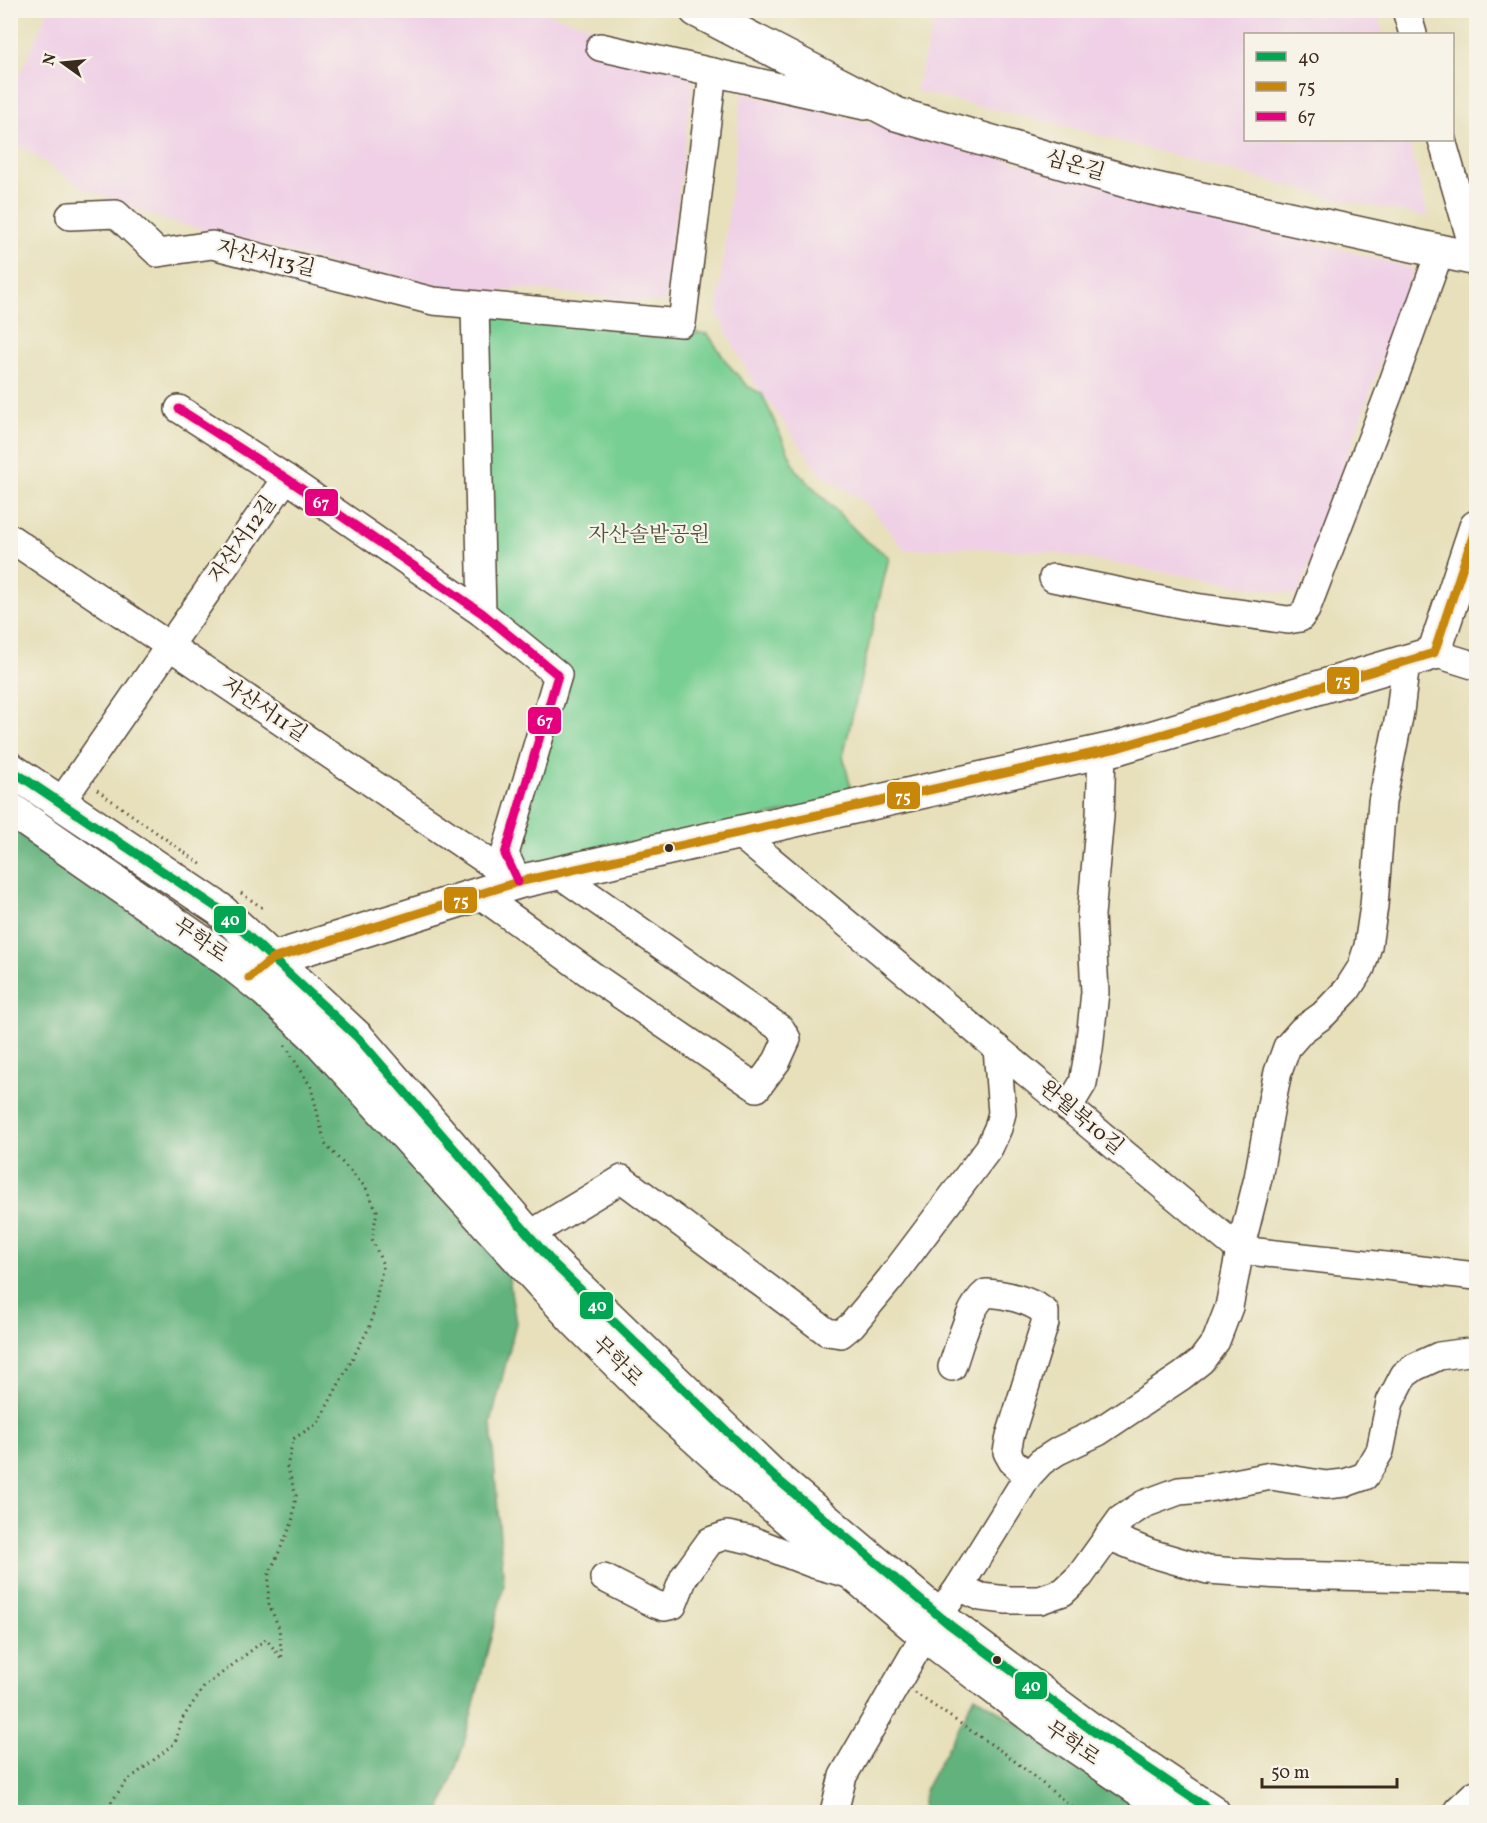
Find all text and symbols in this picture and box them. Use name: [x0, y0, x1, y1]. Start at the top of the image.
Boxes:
north arrow: [33, 33, 93, 93]
legend: [1244, 33, 1454, 141]
text: 40: [1298, 46, 1319, 71]
text: N: [38, 51, 63, 68]
text: 75: [1298, 76, 1315, 101]
text: 67: [1298, 106, 1316, 131]
street label: 심온길: [1042, 144, 1108, 188]
street label: 자산서13길: [214, 234, 318, 284]
line badge: 67: [304, 488, 339, 517]
street label: 자산서12길: [202, 490, 284, 590]
text: 67: [313, 493, 330, 515]
park label: 자산솔밭공원: [588, 521, 710, 550]
line badge: 75: [1326, 666, 1360, 695]
street label: 자산서11길: [215, 671, 313, 749]
text: 75: [1335, 671, 1351, 693]
line badge: 67: [527, 706, 562, 735]
text: 67: [537, 711, 554, 733]
line badge: 75: [886, 781, 921, 810]
text: 75: [895, 787, 911, 809]
unlabelled marker: [663, 842, 675, 854]
line badge: 75: [443, 886, 478, 914]
text: 75: [453, 891, 469, 913]
line badge: 40: [213, 905, 247, 934]
text: 40: [220, 910, 240, 932]
street label: 무학로: [167, 912, 233, 970]
street label: 완월북10길: [1033, 1074, 1129, 1162]
line badge: 40: [579, 1291, 614, 1320]
text: 40: [587, 1296, 607, 1318]
street label: 무학로: [585, 1330, 649, 1394]
unlabelled marker: [991, 1654, 1003, 1666]
line badge: 40: [1014, 1671, 1048, 1700]
text: 40: [1021, 1676, 1041, 1698]
street label: 무학로: [1039, 1715, 1105, 1773]
scale bar: [1262, 1751, 1397, 1789]
text: 50 m: [1271, 1761, 1310, 1786]

